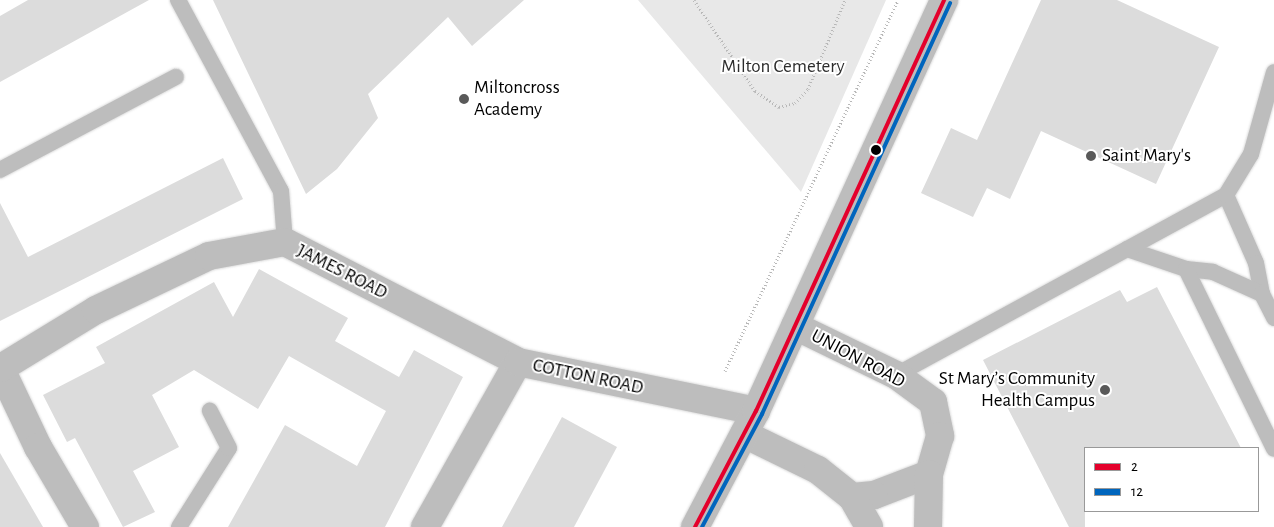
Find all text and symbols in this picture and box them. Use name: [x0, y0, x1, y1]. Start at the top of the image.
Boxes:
park label: Milton Cemetery: [721, 56, 845, 78]
place label: Miltoncross Academy: [474, 77, 560, 121]
marker: Miltoncross Academy: [458, 93, 470, 105]
unlabelled marker: [871, 145, 881, 155]
place label: Saint Mary's: [1102, 145, 1191, 167]
marker: Saint Mary's: [1084, 149, 1098, 163]
street label: JAMES ROAD: [293, 239, 391, 305]
street label: UNION ROAD: [807, 325, 909, 393]
street label: COTTON ROAD: [531, 354, 645, 400]
place label: St Mary’s Community Health Campus: [939, 368, 1095, 412]
marker: St Mary’s Community Health Campus: [1099, 384, 1111, 396]
legend: [1084, 447, 1259, 512]
text: 2: [1131, 459, 1138, 474]
text: 12: [1131, 484, 1143, 499]

